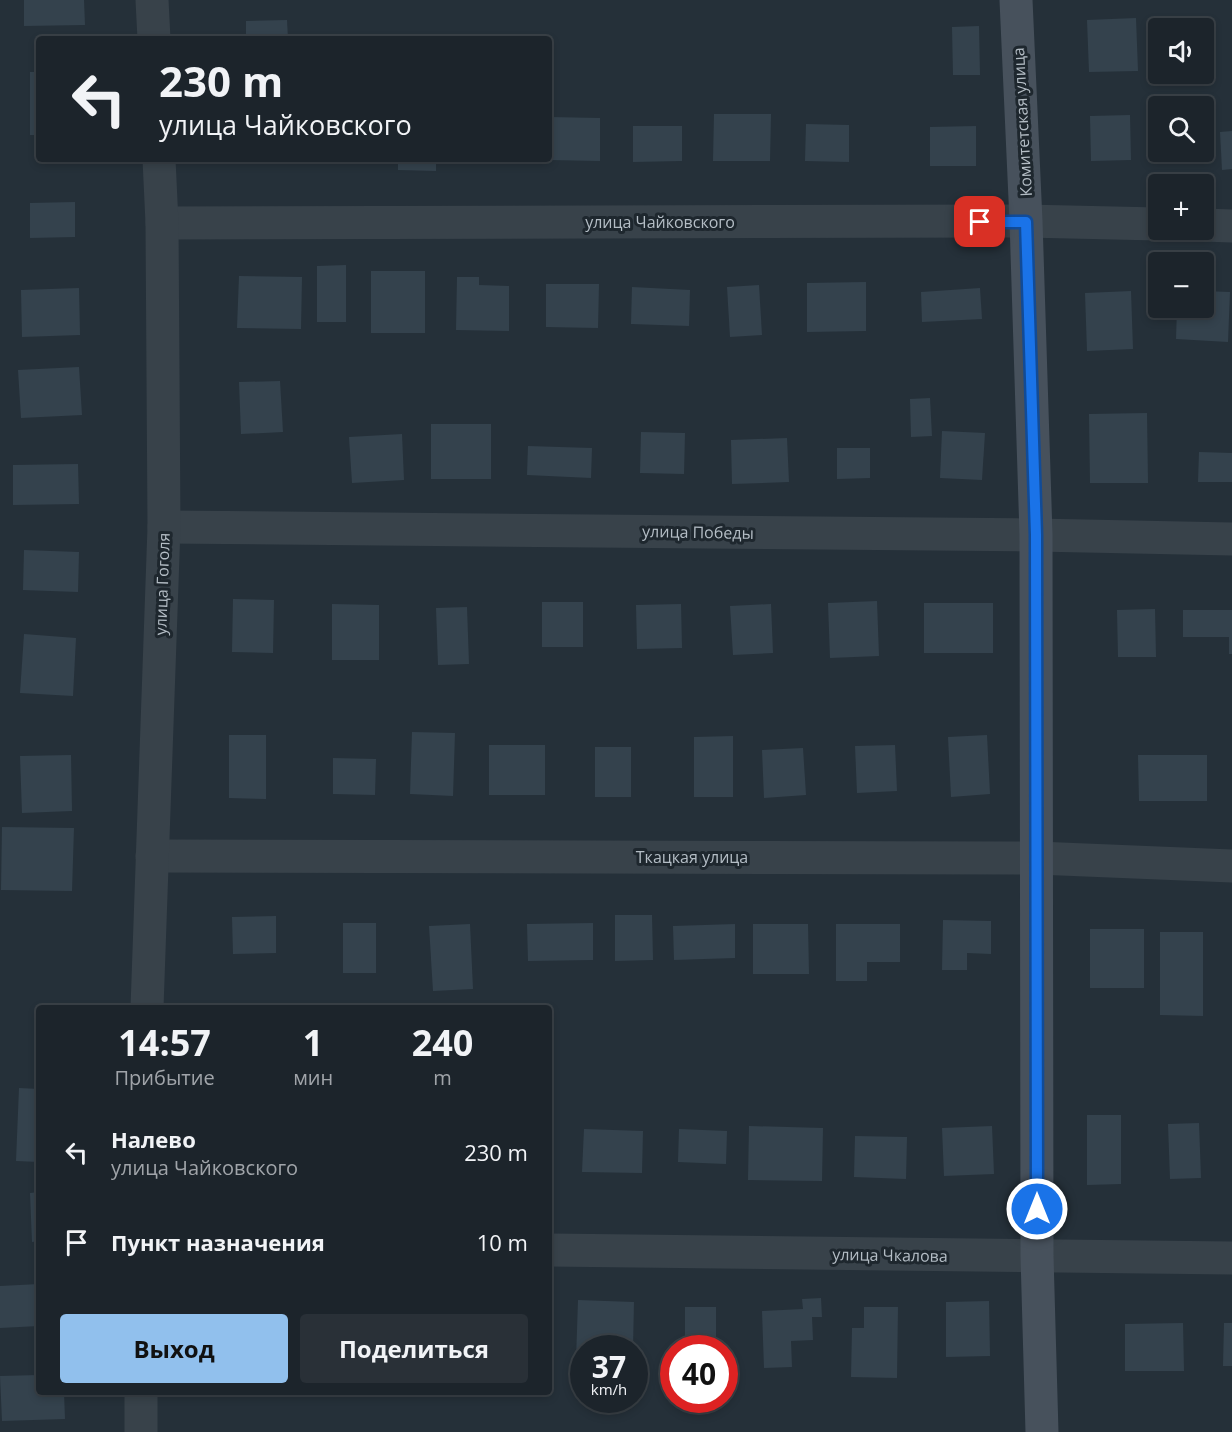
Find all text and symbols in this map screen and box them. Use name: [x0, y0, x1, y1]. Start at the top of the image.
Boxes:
map controls: [1148, 18, 1214, 318]
button: sound: [1148, 18, 1214, 84]
street label: Комитетская улица: [1007, 47, 1037, 197]
text: 230 m: [159, 52, 283, 109]
icon: left: [60, 60, 138, 138]
button: search: [1148, 96, 1214, 162]
text: улица Чайковского: [159, 106, 412, 143]
button: +: [1148, 174, 1214, 240]
pin: [954, 196, 1005, 247]
icon: arrive: [963, 205, 996, 238]
street label: улица Чайковского: [585, 211, 735, 233]
button: −: [1148, 252, 1214, 318]
street label: улица Победы: [642, 520, 754, 544]
street label: улица Гоголя: [149, 532, 175, 636]
street label: Ткацкая улица: [636, 846, 748, 868]
text: 14:57: [118, 1018, 211, 1067]
text: 1: [303, 1018, 323, 1067]
text: 240: [412, 1018, 473, 1067]
text: Прибытие: [115, 1064, 215, 1091]
text: мин: [293, 1064, 333, 1091]
text: m: [433, 1064, 452, 1091]
text: Налево: [111, 1124, 196, 1154]
icon: left: [60, 1136, 93, 1169]
text: 230 m: [464, 1137, 528, 1167]
text: улица Чайковского: [111, 1154, 298, 1181]
position arrow: [1005, 1177, 1069, 1241]
icon: arrive: [60, 1226, 93, 1259]
text: Пункт назначения: [111, 1227, 325, 1257]
text: 10 m: [477, 1227, 528, 1257]
street label: улица Чкалова: [832, 1243, 948, 1267]
button: Выход: [60, 1314, 288, 1383]
button: Поделиться: [300, 1314, 528, 1383]
speed limit sign: 40: [660, 1335, 738, 1413]
text: 37: [592, 1346, 626, 1387]
text: km/h: [591, 1379, 627, 1399]

